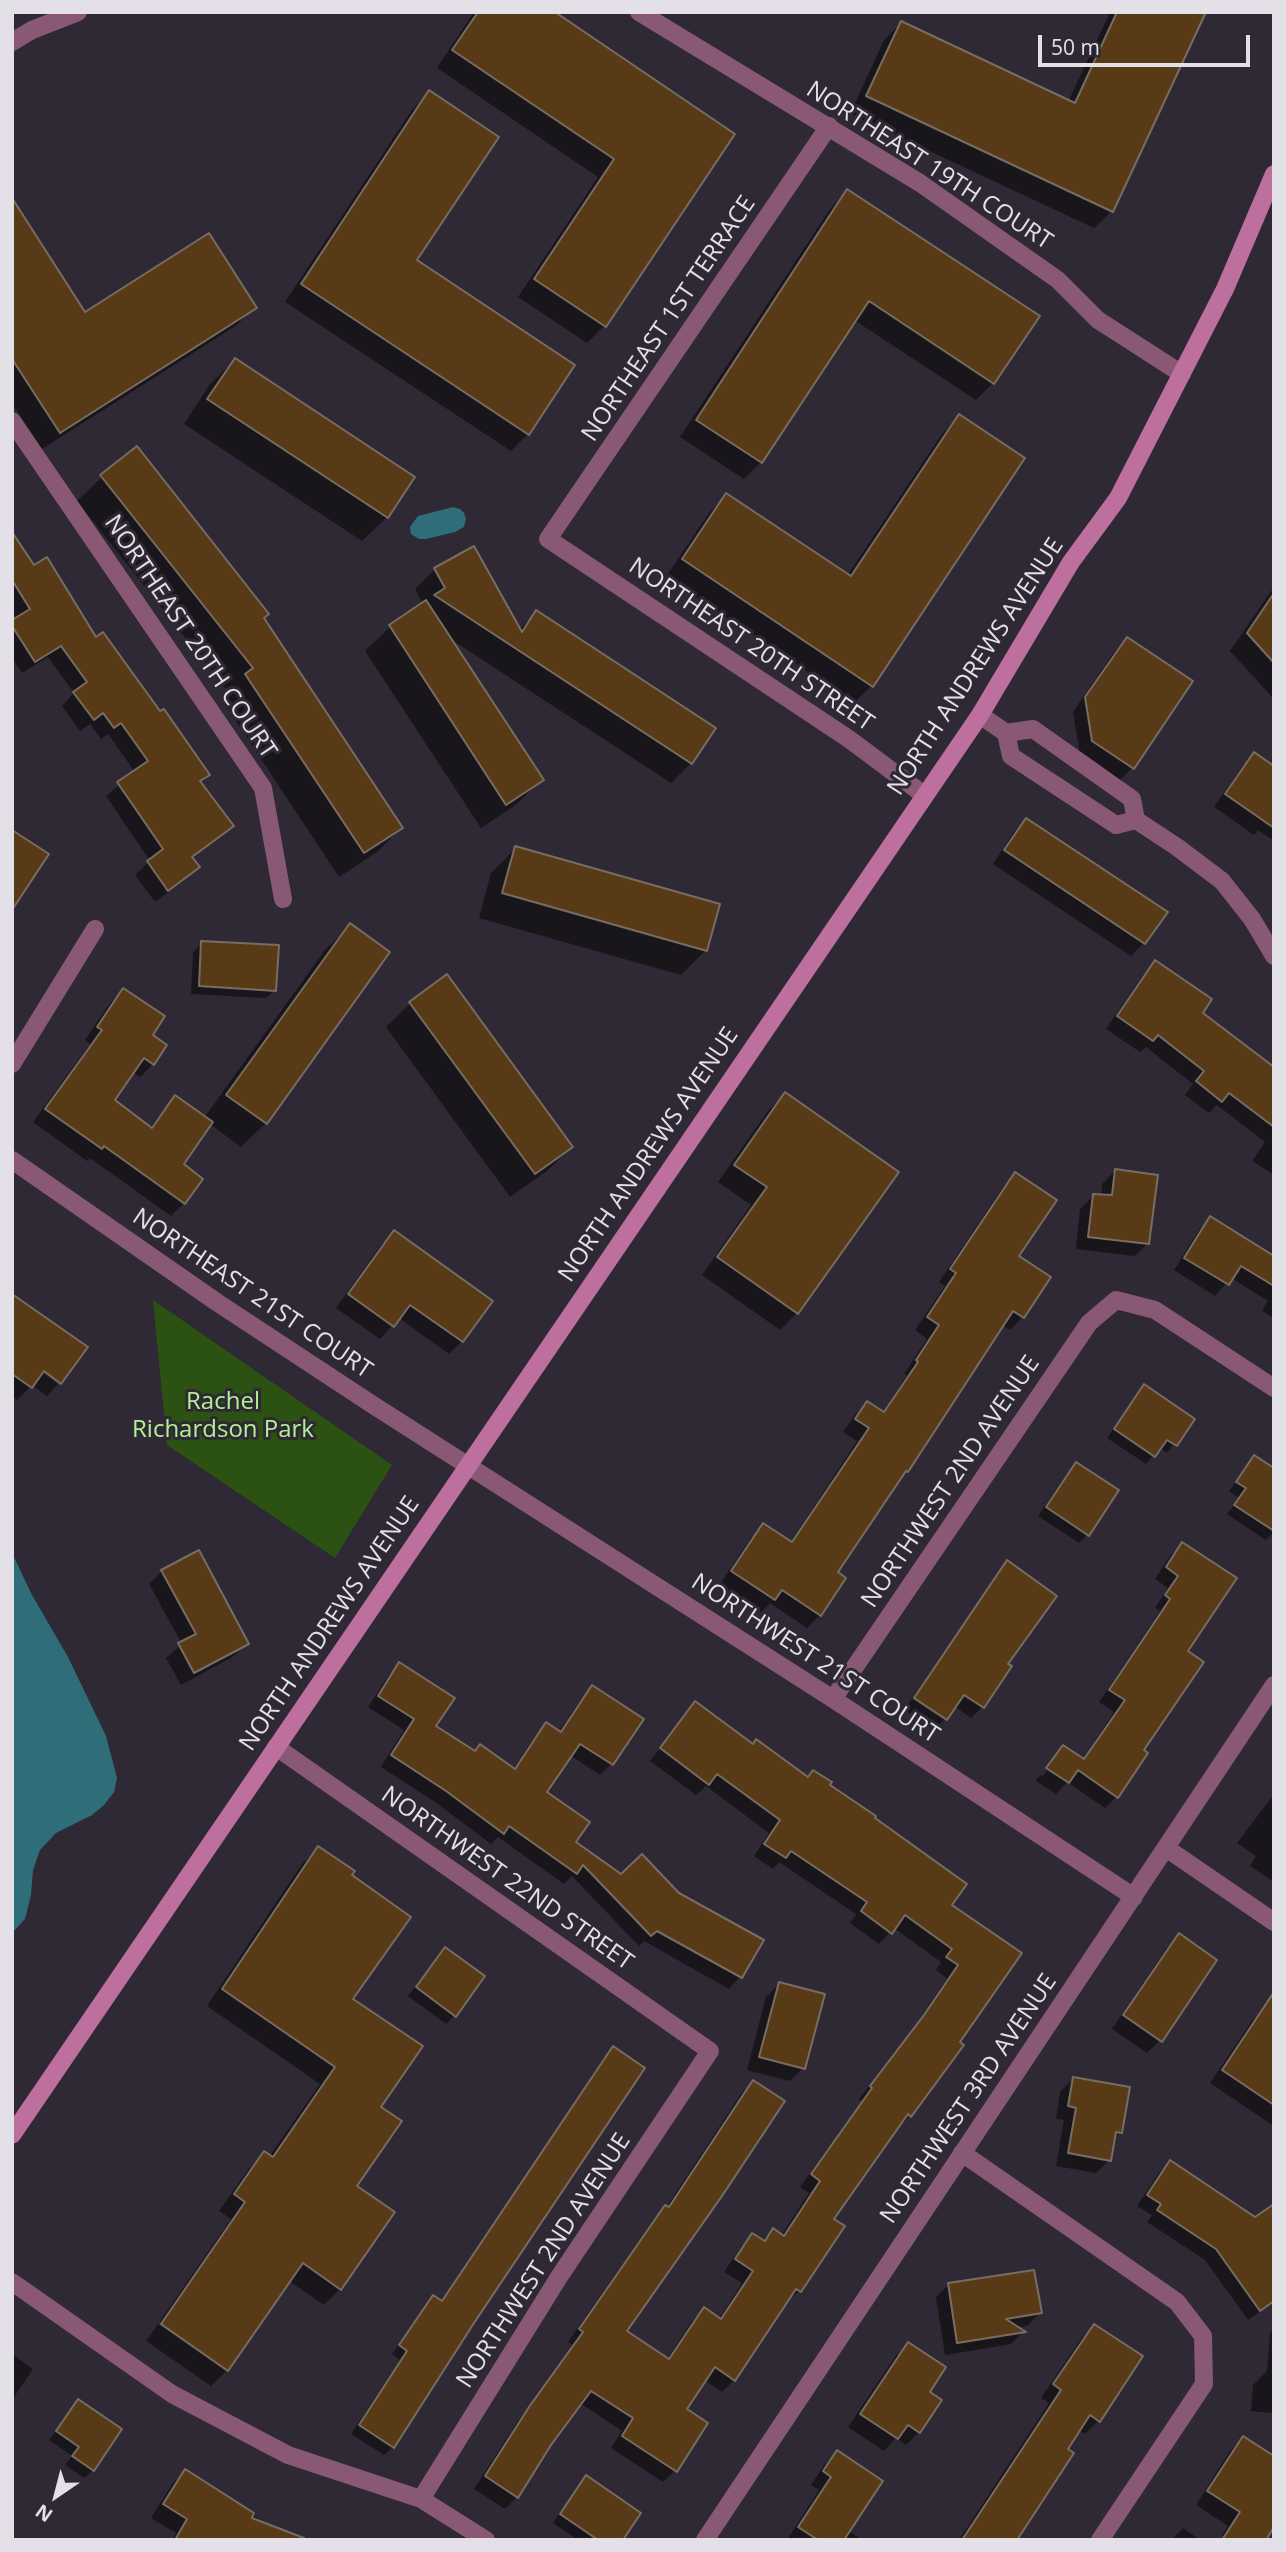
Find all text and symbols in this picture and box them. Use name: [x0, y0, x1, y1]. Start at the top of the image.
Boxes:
scale bar: [1041, 21, 1253, 65]
text: 50 m: [1051, 33, 1100, 61]
street label: NORTHEAST 19TH COURT: [801, 76, 1057, 256]
street label: NORTHEAST 1ST TERRACE: [576, 191, 762, 447]
street label: NORTHEAST 20TH COURT: [98, 510, 282, 764]
street label: NORTH ANDREWS AVENUE: [882, 533, 1070, 801]
street label: NORTHEAST 20TH STREET: [623, 552, 879, 738]
street label: NORTH ANDREWS AVENUE: [553, 1022, 745, 1288]
street label: NORTHEAST 21ST COURT: [127, 1203, 377, 1385]
street label: NORTHWEST 2ND AVENUE: [856, 1351, 1046, 1613]
park label: Rachel Richardson Park: [132, 1388, 314, 1444]
street label: NORTH ANDREWS AVENUE: [234, 1491, 426, 1757]
street label: NORTHWEST 21ST COURT: [686, 1568, 944, 1750]
street label: NORTHWEST 22ND STREET: [376, 1781, 638, 1977]
street label: NORTHWEST 3RD AVENUE: [875, 1969, 1063, 2229]
street label: NORTHWEST 2ND AVENUE: [451, 2128, 637, 2394]
north arrow: [21, 2461, 91, 2531]
text: N: [30, 2498, 58, 2528]

